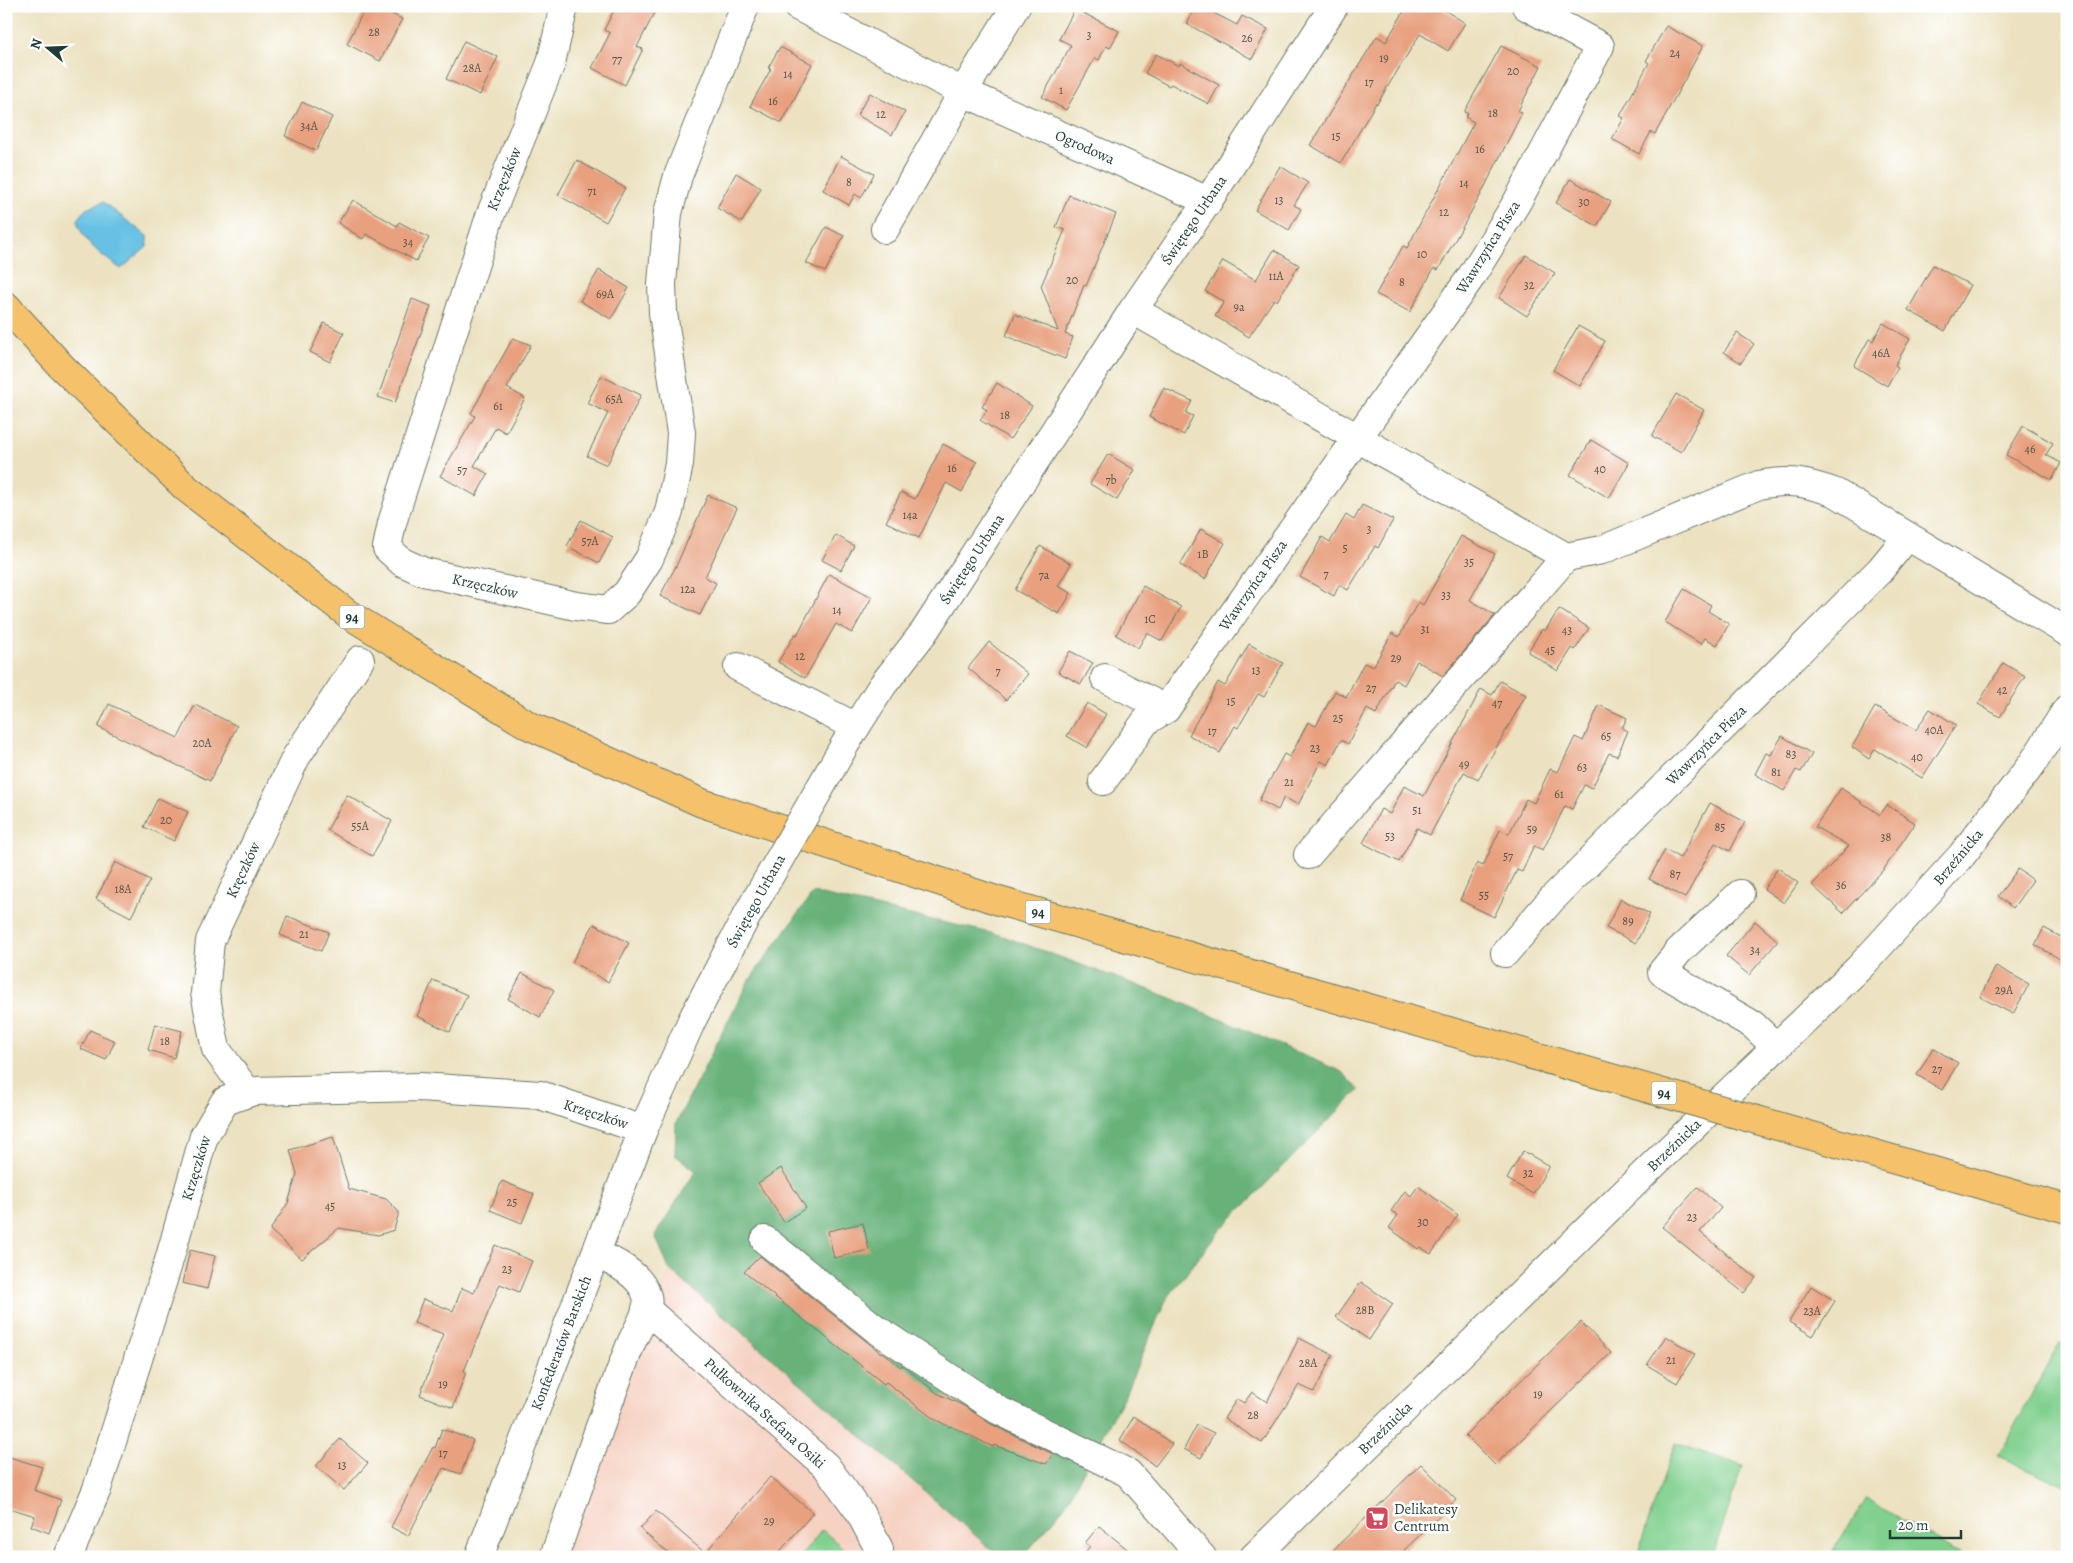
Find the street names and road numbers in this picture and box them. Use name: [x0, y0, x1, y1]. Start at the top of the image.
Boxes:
street label: Ogrodowa: [1052, 125, 1118, 169]
street label: Krzęczków: [482, 144, 526, 214]
street label: Świętego Urbana: [1157, 171, 1231, 269]
street label: Wawrzyńca Pisza: [1451, 197, 1525, 298]
street label: Świętego Urbana: [935, 510, 1009, 608]
street label: Wawrzyńca Pisza: [1214, 536, 1292, 635]
street label: Krzęczków: [450, 569, 520, 603]
road number: 94: [340, 606, 364, 628]
street label: Wawrzyńca Pisza: [1661, 700, 1751, 790]
street label: Brzeźnicka: [1928, 825, 1988, 889]
street label: Kręczków: [221, 838, 265, 901]
street label: Świętego Urbana: [722, 851, 790, 951]
road number: 94: [1026, 900, 1050, 924]
road number: 94: [1652, 1082, 1676, 1104]
street label: Krzęczków: [561, 1094, 631, 1134]
street label: Brzeźnicka: [1643, 1114, 1705, 1176]
street label: Krzęczków: [177, 1133, 215, 1203]
street label: Konfederatów Barskich: [526, 1273, 596, 1413]
street label: Pułkownika Stefana Osiki: [700, 1353, 830, 1473]
street label: Brzeźnicka: [1354, 1397, 1416, 1459]

